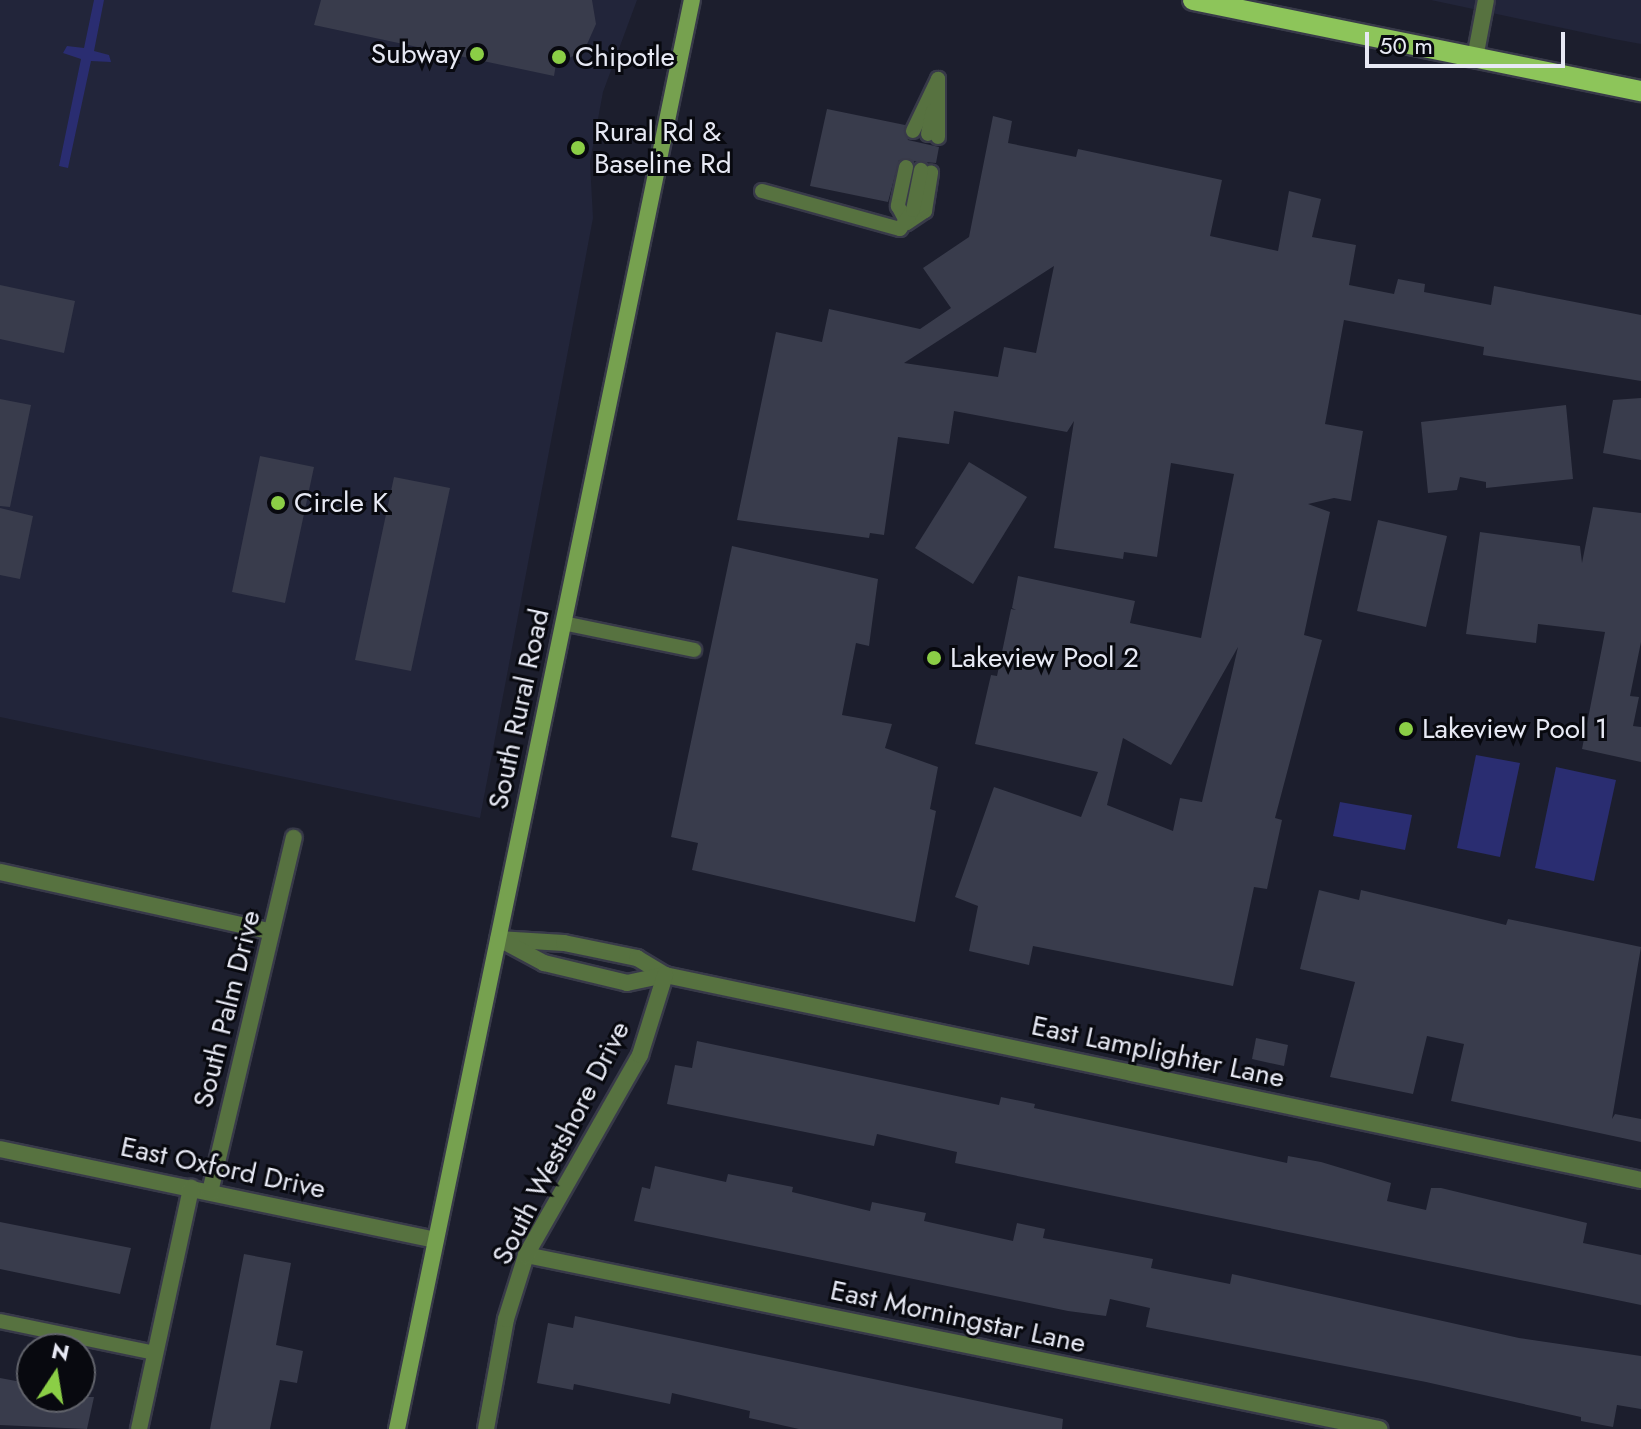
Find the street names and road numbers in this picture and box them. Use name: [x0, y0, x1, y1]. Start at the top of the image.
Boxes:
street label: South Rural Road: [481, 606, 557, 812]
street label: South Palm Drive: [186, 907, 268, 1111]
street label: East Lamplighter Lane: [1028, 1009, 1288, 1095]
street label: South Westshore Drive: [485, 1016, 637, 1270]
street label: East Oxford Drive: [117, 1130, 329, 1206]
street label: East Morningstar Lane: [827, 1274, 1089, 1360]

